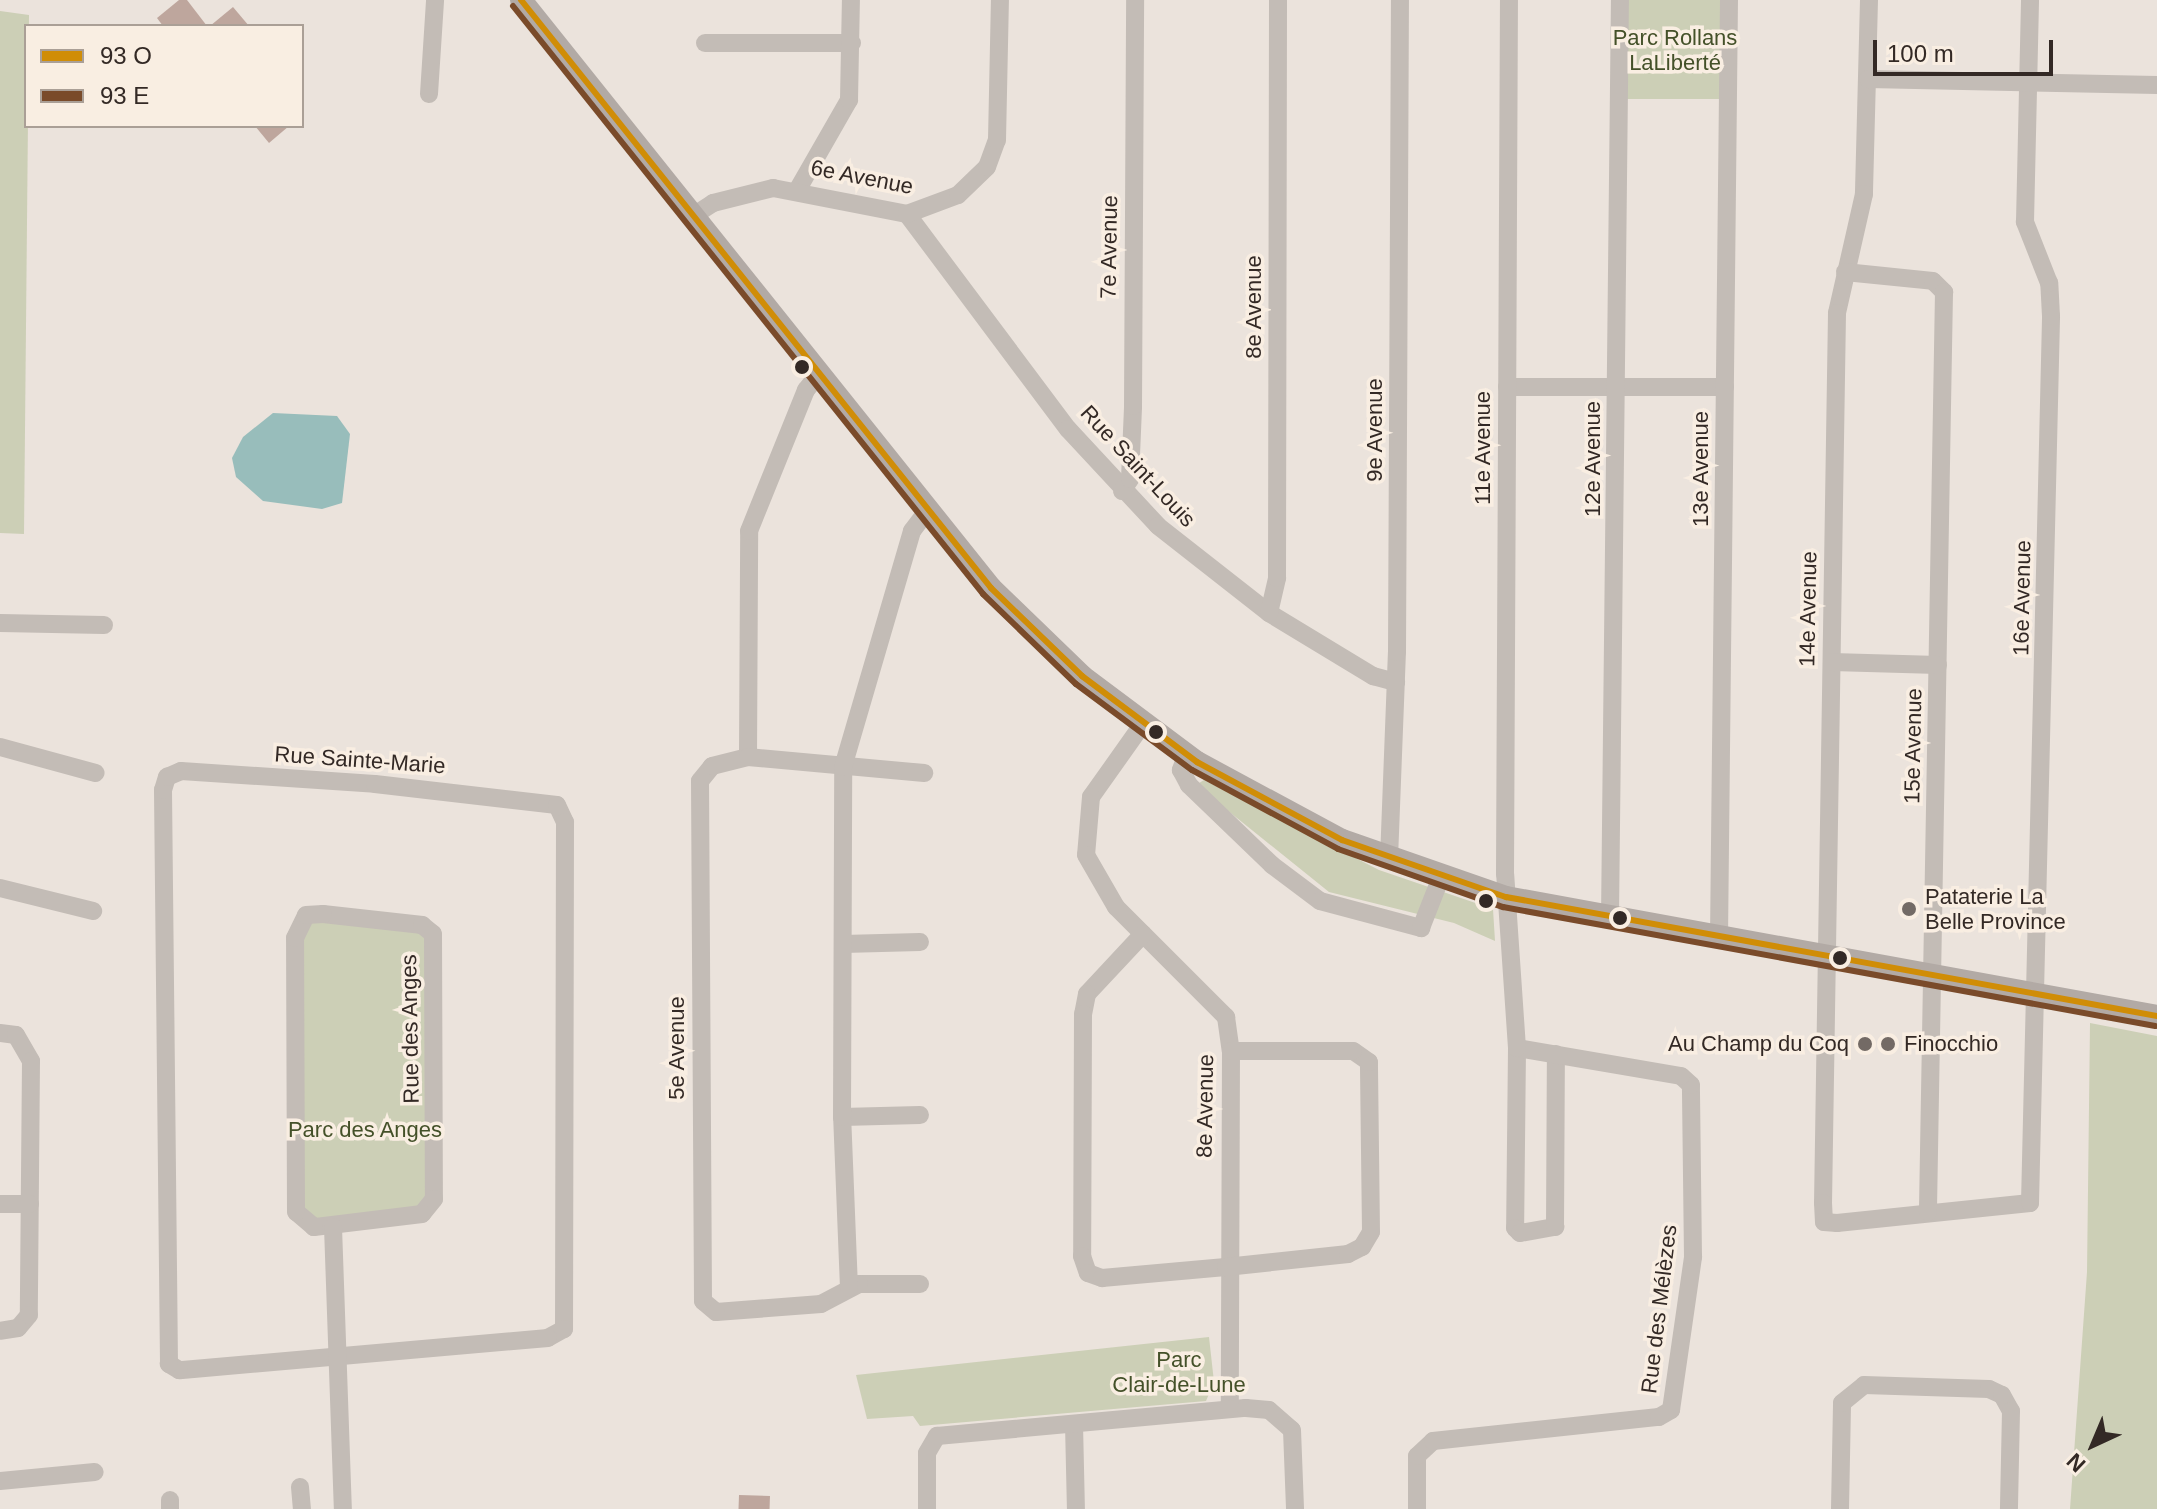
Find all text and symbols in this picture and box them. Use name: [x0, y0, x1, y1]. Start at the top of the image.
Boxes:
legend: [24, 24, 304, 128]
park label: Parc Rollans LaLiberté: [1613, 24, 1737, 76]
scale bar: [1877, 24, 2057, 74]
text: 100 m: [1887, 40, 1954, 67]
text: 93 O: [100, 42, 152, 69]
text: 93 E: [100, 82, 149, 109]
street label: 6e Avenue: [808, 154, 916, 200]
street label: 7e Avenue: [1095, 194, 1123, 300]
street label: 8e Avenue: [1241, 255, 1267, 359]
unlabelled marker: [794, 359, 810, 375]
street label: 9e Avenue: [1362, 378, 1388, 482]
street label: 11e Avenue: [1470, 390, 1496, 506]
street label: Rue Saint-Louis: [1075, 400, 1201, 532]
street label: 12e Avenue: [1580, 400, 1606, 518]
street label: 13e Avenue: [1688, 410, 1714, 528]
street label: 16e Avenue: [2008, 539, 2036, 657]
street label: 14e Avenue: [1794, 550, 1822, 668]
street label: 15e Avenue: [1899, 687, 1927, 805]
unlabelled marker: [1148, 724, 1164, 740]
street label: Rue Sainte-Marie: [274, 741, 446, 779]
place label: Pataterie La Belle Province: [1925, 883, 2066, 934]
unlabelled marker: [1478, 893, 1494, 909]
marker: Pataterie La Belle Province: [1900, 900, 1918, 918]
unlabelled marker: [1612, 910, 1628, 926]
unlabelled marker: [1832, 950, 1848, 966]
street label: Rue des Anges: [395, 954, 425, 1104]
street label: 5e Avenue: [664, 996, 690, 1100]
place label: Au Champ du Coq: [1668, 1031, 1849, 1057]
place label: Finocchio: [1904, 1031, 1998, 1057]
marker: Au Champ du Coq: [1856, 1035, 1874, 1053]
marker: Finocchio: [1879, 1035, 1897, 1053]
street label: 8e Avenue: [1191, 1053, 1219, 1159]
park label: Parc des Anges: [287, 1117, 443, 1143]
street label: Rue des Mélèzes: [1636, 1223, 1682, 1395]
park label: Parc Clair-de-Lune: [1112, 1346, 1246, 1398]
north arrow: [2053, 1405, 2133, 1485]
text: N: [2062, 1448, 2090, 1477]

